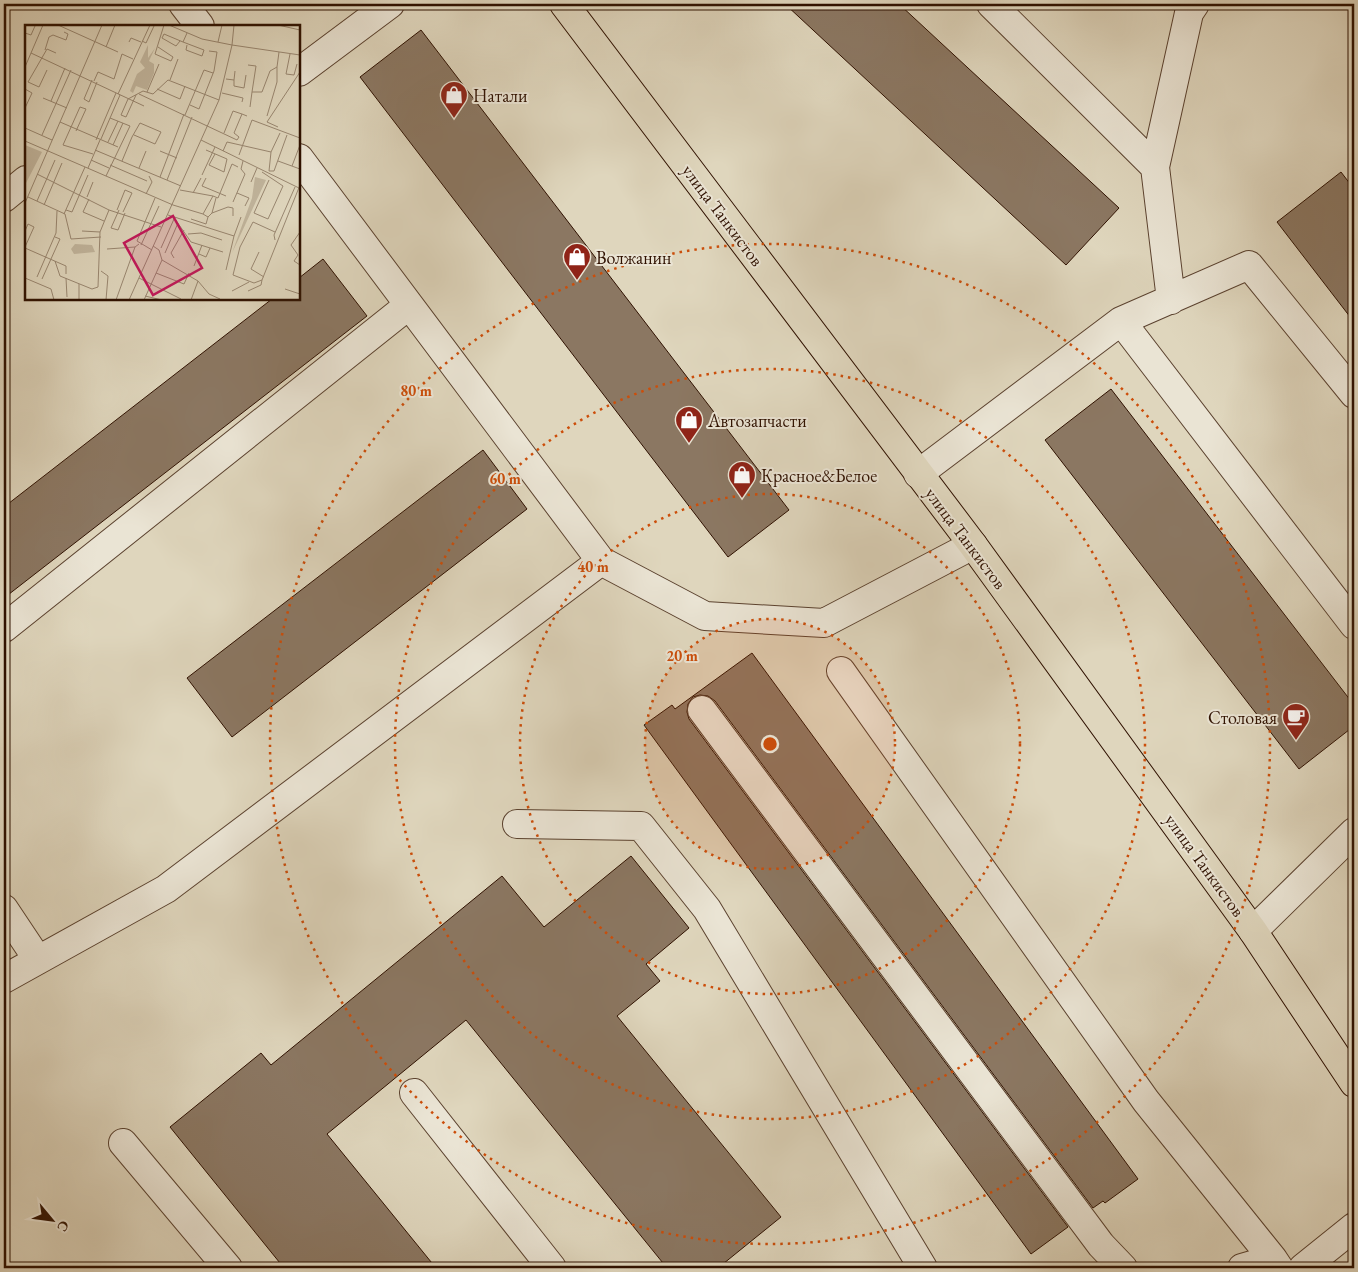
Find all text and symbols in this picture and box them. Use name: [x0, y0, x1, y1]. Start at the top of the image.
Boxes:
inset map: [25, 25, 300, 300]
shop icon: Натали: [439, 80, 469, 119]
place label: Натали: [473, 84, 528, 107]
street label: улица Танкистов: [677, 159, 769, 271]
shop icon: Волжанин: [562, 242, 592, 281]
place label: Волжанин: [596, 246, 671, 269]
text: 80 m: [400, 381, 432, 400]
shop icon: Автозапчасти: [674, 405, 704, 444]
place label: Автозапчасти: [707, 409, 807, 432]
shop icon: Красное&Белое: [727, 460, 757, 499]
place label: Красное&Белое: [761, 464, 877, 487]
text: 60 m: [489, 469, 521, 488]
street label: улица Танкистов: [920, 482, 1012, 594]
text: 40 m: [577, 557, 609, 576]
text: 20 m: [666, 646, 698, 665]
cafe icon: Столовая: [1281, 702, 1311, 741]
place label: Столовая: [1208, 706, 1277, 729]
centre of rings: [761, 735, 779, 753]
street label: улица Танкистов: [1160, 809, 1250, 921]
north arrow: [28, 1194, 78, 1244]
text: С: [53, 1218, 74, 1235]

